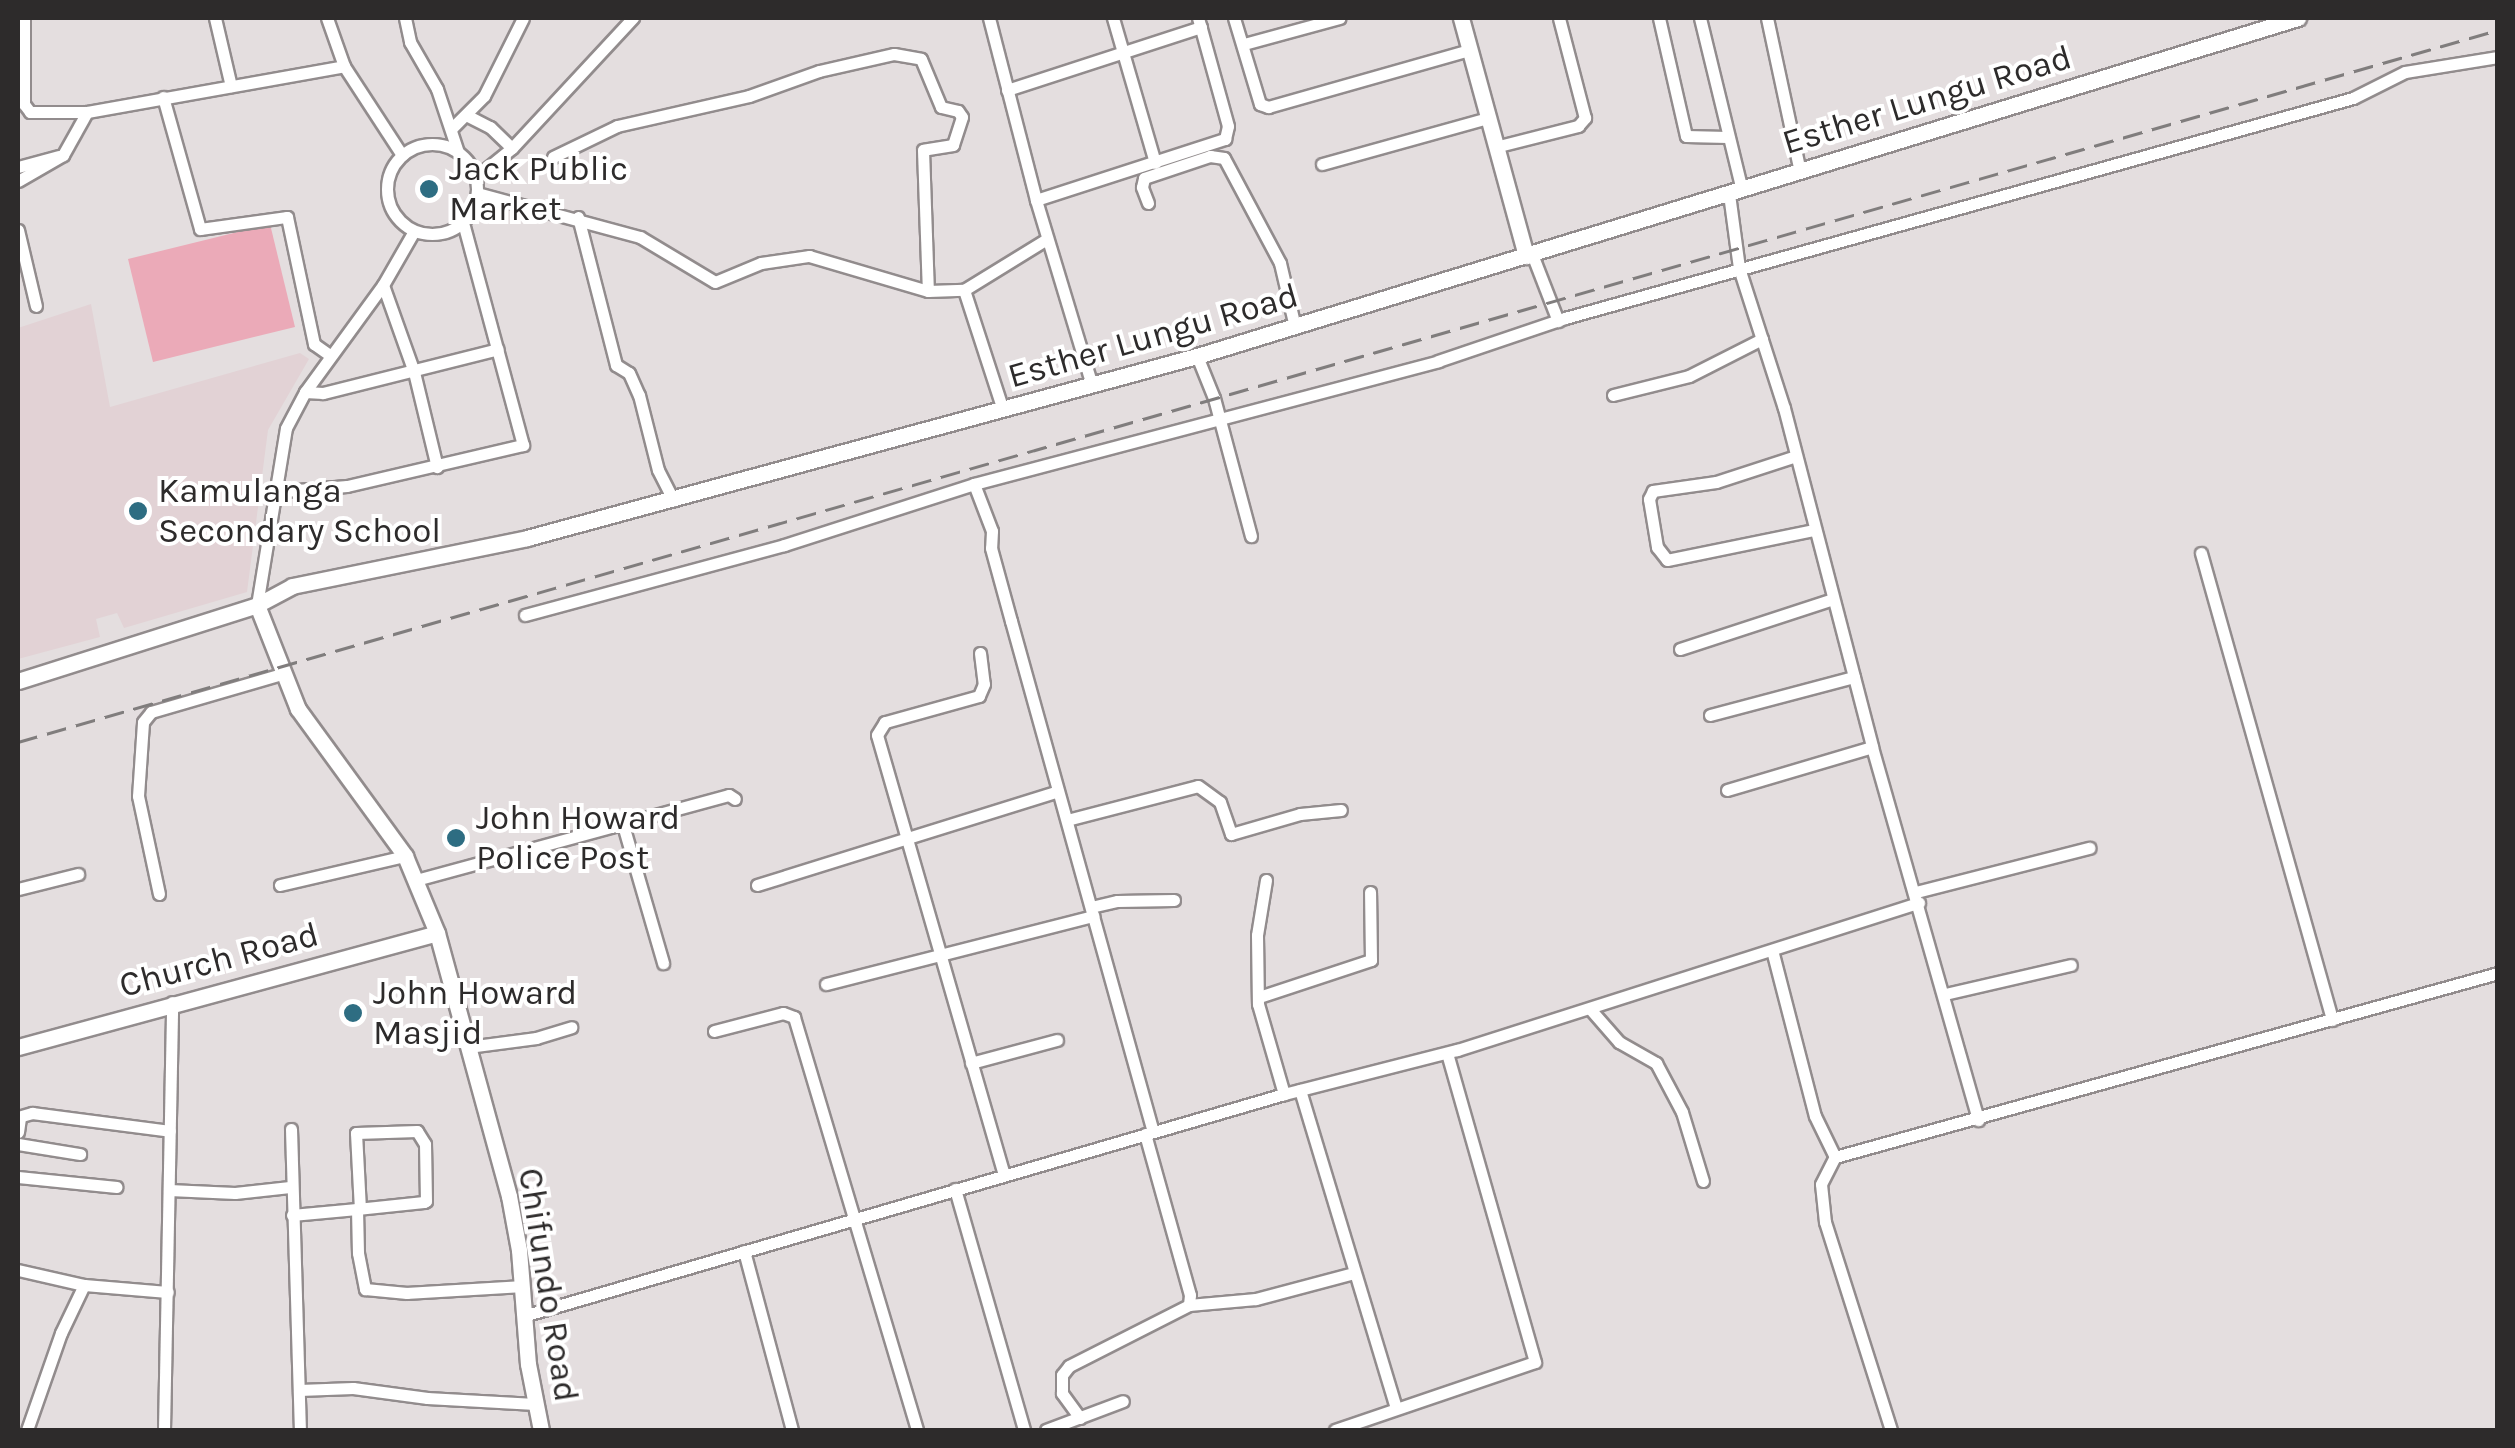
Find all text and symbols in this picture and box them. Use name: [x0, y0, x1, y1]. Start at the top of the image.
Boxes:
street label: Esther Lungu Road: [1778, 36, 2076, 164]
place label: Jack Public Market: [449, 148, 628, 230]
marker: Jack Public Market: [418, 178, 440, 200]
street label: Esther Lungu Road: [1003, 274, 1303, 398]
place label: Kamulanga Secondary School: [158, 470, 441, 552]
marker: Kamulanga Secondary School: [127, 500, 149, 522]
place label: John Howard Police Post: [476, 797, 680, 879]
marker: John Howard Police Post: [445, 827, 467, 849]
street label: Church Road: [115, 913, 323, 1007]
place label: John Howard Masjid: [373, 972, 577, 1054]
marker: John Howard Masjid: [342, 1002, 364, 1024]
street label: Chifundo Road: [509, 1165, 587, 1405]

